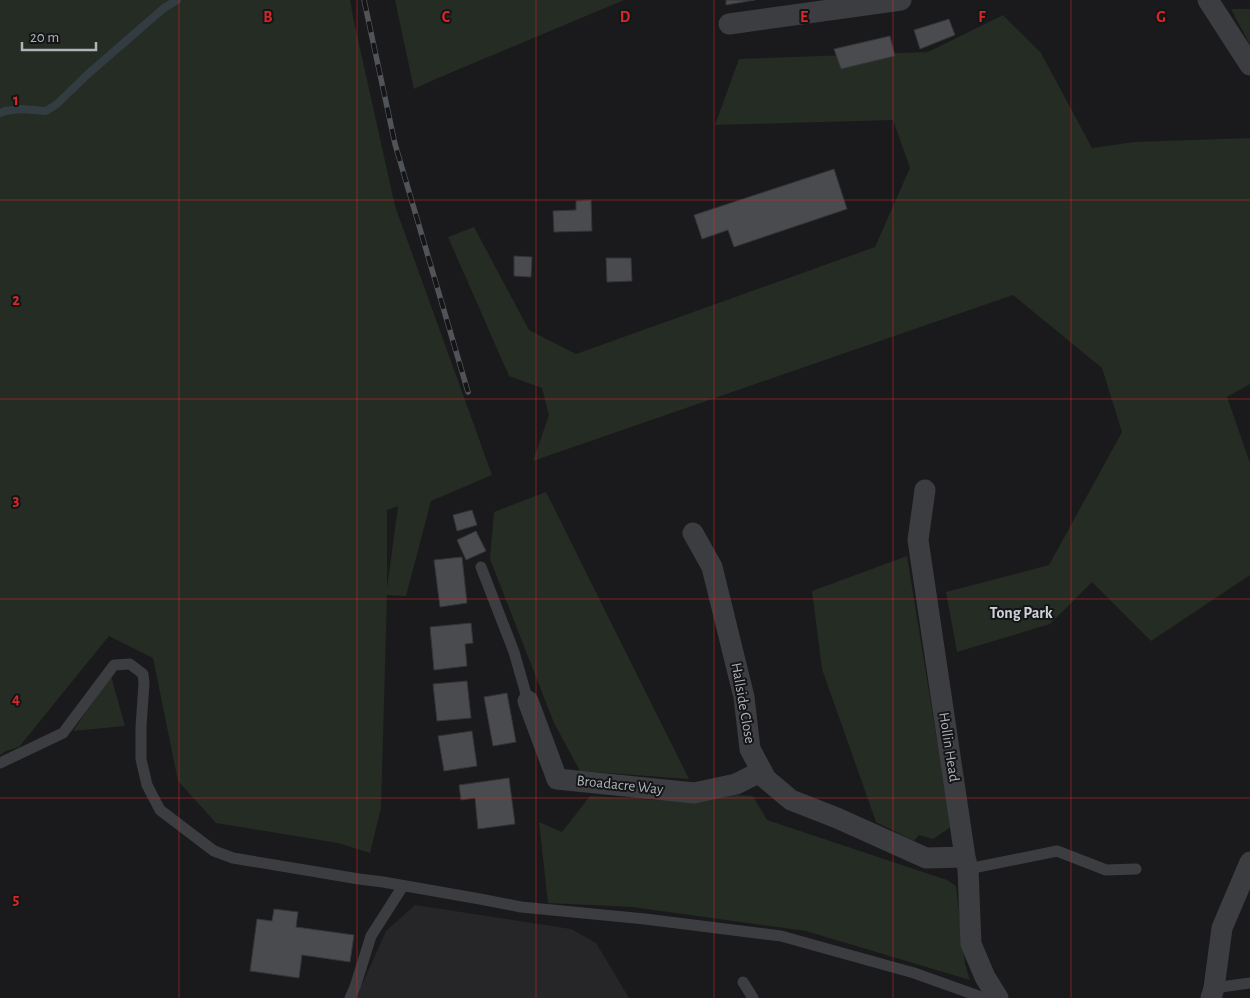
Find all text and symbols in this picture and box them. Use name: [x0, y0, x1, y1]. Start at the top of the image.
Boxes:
text: B: [263, 9, 273, 25]
text: C: [442, 9, 451, 25]
text: D: [620, 9, 631, 25]
text: E: [800, 9, 808, 25]
text: F: [978, 9, 986, 25]
text: G: [1156, 9, 1166, 25]
scale bar: [22, 20, 96, 52]
text: 20 m: [30, 30, 59, 45]
text: 1: [13, 92, 19, 108]
text: 2: [12, 292, 20, 308]
text: 3: [13, 492, 20, 508]
district label: Tong Park: [989, 605, 1053, 621]
street label: Hallside Close: [728, 661, 758, 745]
text: 4: [12, 691, 20, 707]
street label: Hollin Head: [936, 711, 962, 783]
street label: Broadacre Way: [576, 773, 665, 797]
text: 5: [13, 891, 20, 907]

